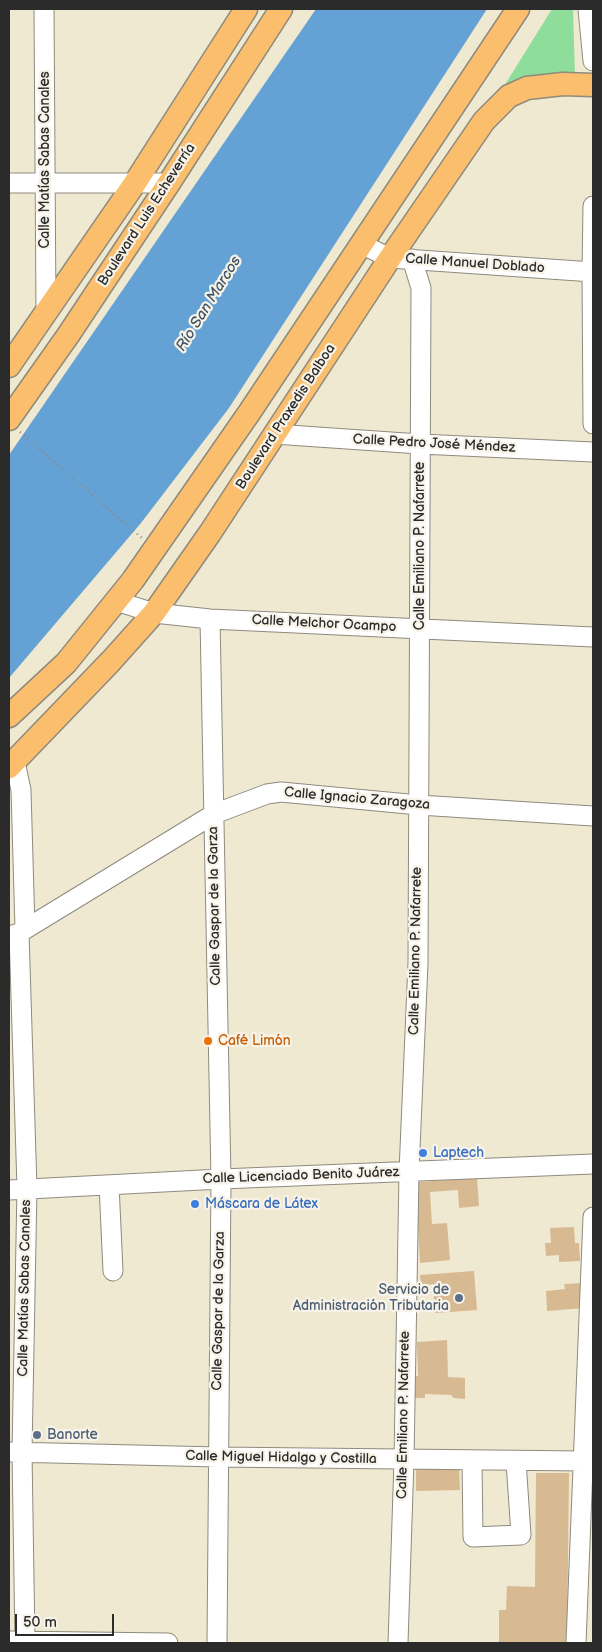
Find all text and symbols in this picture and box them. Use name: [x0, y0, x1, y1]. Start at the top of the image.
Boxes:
street label: Calle Matías Sabas Canales: [37, 71, 53, 249]
street label: Boulevard Luis Echeverría: [95, 141, 199, 289]
street label: Calle Manuel Doblado: [405, 251, 545, 277]
water label: Río San Marcos: [173, 253, 245, 355]
street label: Boulevard Praxedis Balboa: [233, 341, 339, 493]
street label: Calle Pedro José Méndez: [352, 431, 516, 457]
street label: Calle Emiliano P. Nafarrete: [412, 462, 428, 630]
street label: Calle Melchor Ocampo: [251, 612, 397, 636]
street label: Calle Ignacio Zaragoza: [283, 784, 431, 814]
street label: Calle Gaspar de la Garza: [205, 826, 225, 986]
street label: Calle Emiliano P. Nafarrete: [406, 867, 426, 1035]
place label: Café Limón: [218, 1033, 291, 1049]
marker: Café Limón: [202, 1035, 214, 1047]
place label: Laptech: [433, 1145, 484, 1161]
marker: Laptech: [417, 1147, 429, 1159]
street label: Calle Licenciado Benito Juárez: [202, 1164, 400, 1188]
place label: Máscara de Látex: [205, 1196, 318, 1212]
marker: Máscara de Látex: [189, 1198, 201, 1210]
street label: Calle Matías Sabas Canales: [15, 1199, 35, 1377]
street label: Calle Gaspar de la Garza: [209, 1231, 229, 1391]
place label: Servicio de Administración Tributaria: [293, 1282, 449, 1314]
marker: Servicio de Administración Tributaria: [453, 1292, 465, 1304]
street label: Calle Emiliano P. Nafarrete: [394, 1331, 414, 1499]
place label: Banorte: [47, 1427, 98, 1443]
marker: Banorte: [31, 1429, 43, 1441]
street label: Calle Miguel Hidalgo y Costilla: [185, 1448, 377, 1468]
scale bar: [18, 1604, 116, 1636]
text: 50 m: [23, 1613, 57, 1632]

